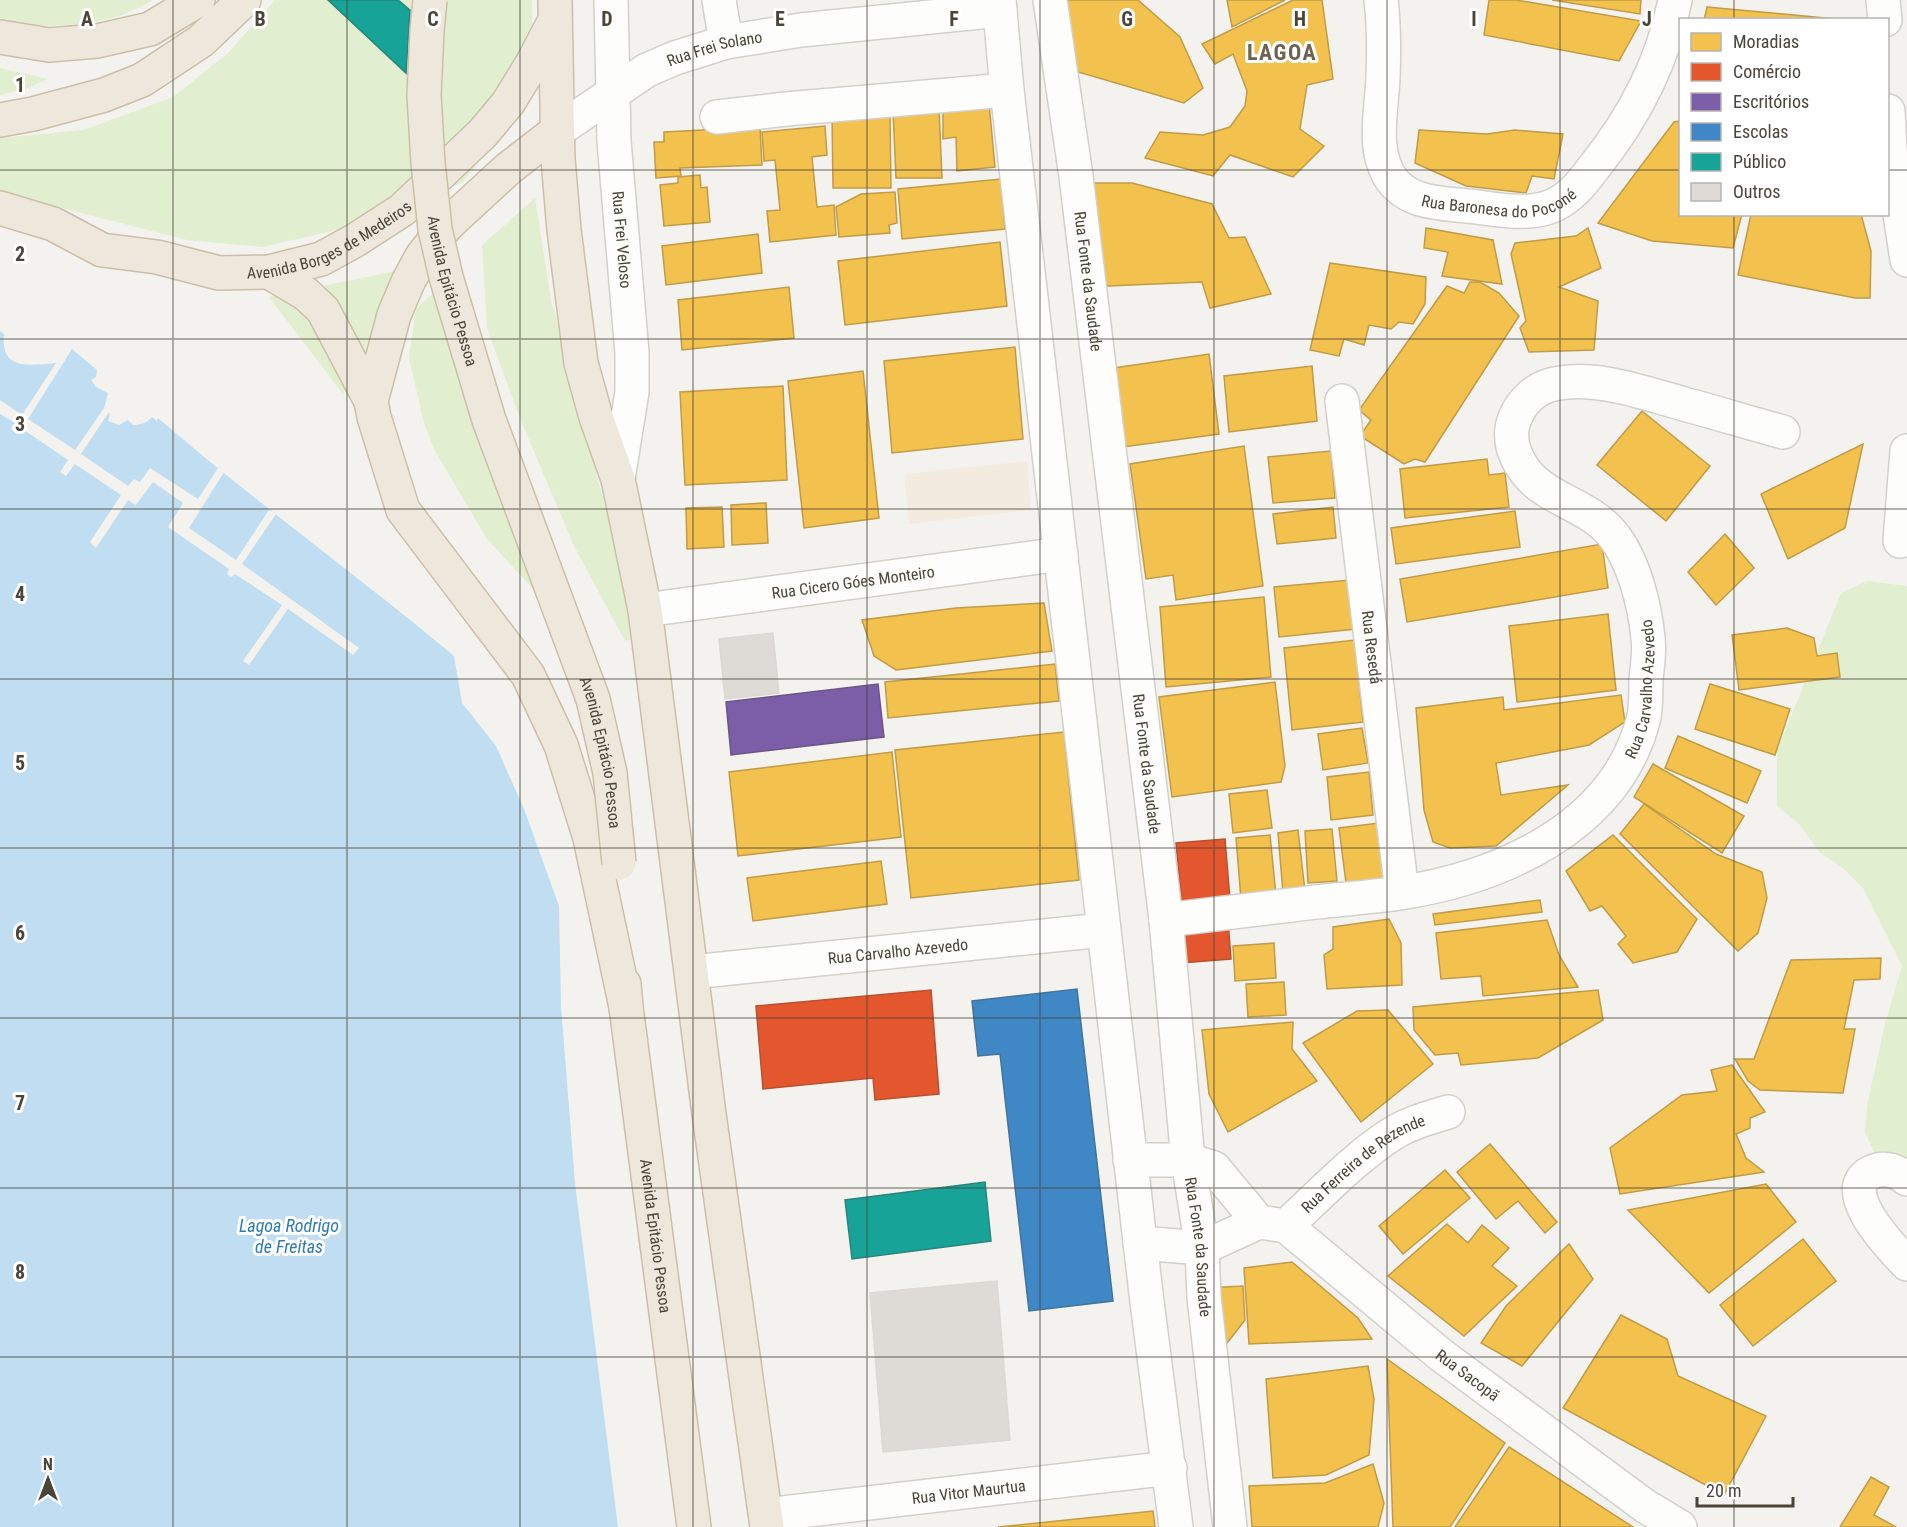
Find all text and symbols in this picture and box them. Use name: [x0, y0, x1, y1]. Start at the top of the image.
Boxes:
text: A: [81, 7, 93, 31]
text: B: [254, 7, 266, 31]
text: C: [427, 7, 439, 31]
text: D: [601, 7, 613, 31]
text: E: [775, 7, 785, 31]
text: F: [949, 7, 959, 31]
text: G: [1121, 7, 1133, 31]
text: H: [1294, 7, 1306, 31]
text: I: [1471, 7, 1477, 31]
text: J: [1642, 7, 1652, 31]
legend: [1679, 18, 1889, 216]
street label: Rua Frei Solano: [664, 27, 764, 70]
text: Moradias: [1733, 31, 1799, 52]
district label: LAGOA: [1247, 40, 1317, 65]
text: Comércio: [1733, 61, 1801, 82]
text: 1: [15, 73, 25, 97]
text: Escritórios: [1733, 91, 1809, 112]
text: Escolas: [1733, 121, 1788, 142]
text: Público: [1733, 151, 1786, 172]
text: Outros: [1733, 181, 1780, 202]
street label: Rua Baronesa do Poconé: [1420, 185, 1580, 221]
street label: Rua Frei Veloso: [608, 190, 635, 289]
street label: Avenida Borges de Medeiros: [247, 197, 415, 282]
street label: Rua Fonte da Saudade: [1070, 210, 1106, 352]
street label: Avenida Epitácio Pessoa: [424, 215, 481, 369]
text: 2: [15, 242, 25, 266]
text: 3: [15, 412, 25, 436]
street label: Rua Cicero Góes Monteiro: [771, 562, 936, 603]
text: 4: [15, 582, 25, 606]
street label: Rua Resedá: [1358, 609, 1386, 685]
street label: Rua Carvalho Azevedo: [1621, 618, 1659, 762]
street label: Avenida Epitácio Pessoa: [575, 674, 624, 829]
street label: Rua Fonte da Saudade: [1129, 693, 1164, 835]
text: 5: [15, 751, 25, 775]
text: 6: [15, 921, 25, 945]
street label: Rua Carvalho Azevedo: [827, 935, 969, 968]
text: 7: [15, 1091, 25, 1115]
street label: Rua Ferreira de Rezende: [1297, 1111, 1427, 1217]
street label: Avenida Epitácio Pessoa: [636, 1158, 675, 1314]
street label: Rua Fonte da Saudade: [1181, 1176, 1215, 1318]
water label: Lagoa Rodrigo de Freitas: [239, 1215, 339, 1257]
text: 8: [15, 1260, 25, 1284]
street label: Rua Sacopã: [1432, 1345, 1503, 1405]
north arrow: [18, 1449, 78, 1509]
text: N: [43, 1455, 53, 1474]
scale bar: [1697, 1470, 1793, 1508]
street label: Rua Vitor Maurtua: [911, 1476, 1027, 1508]
text: 20 m: [1706, 1480, 1741, 1501]

